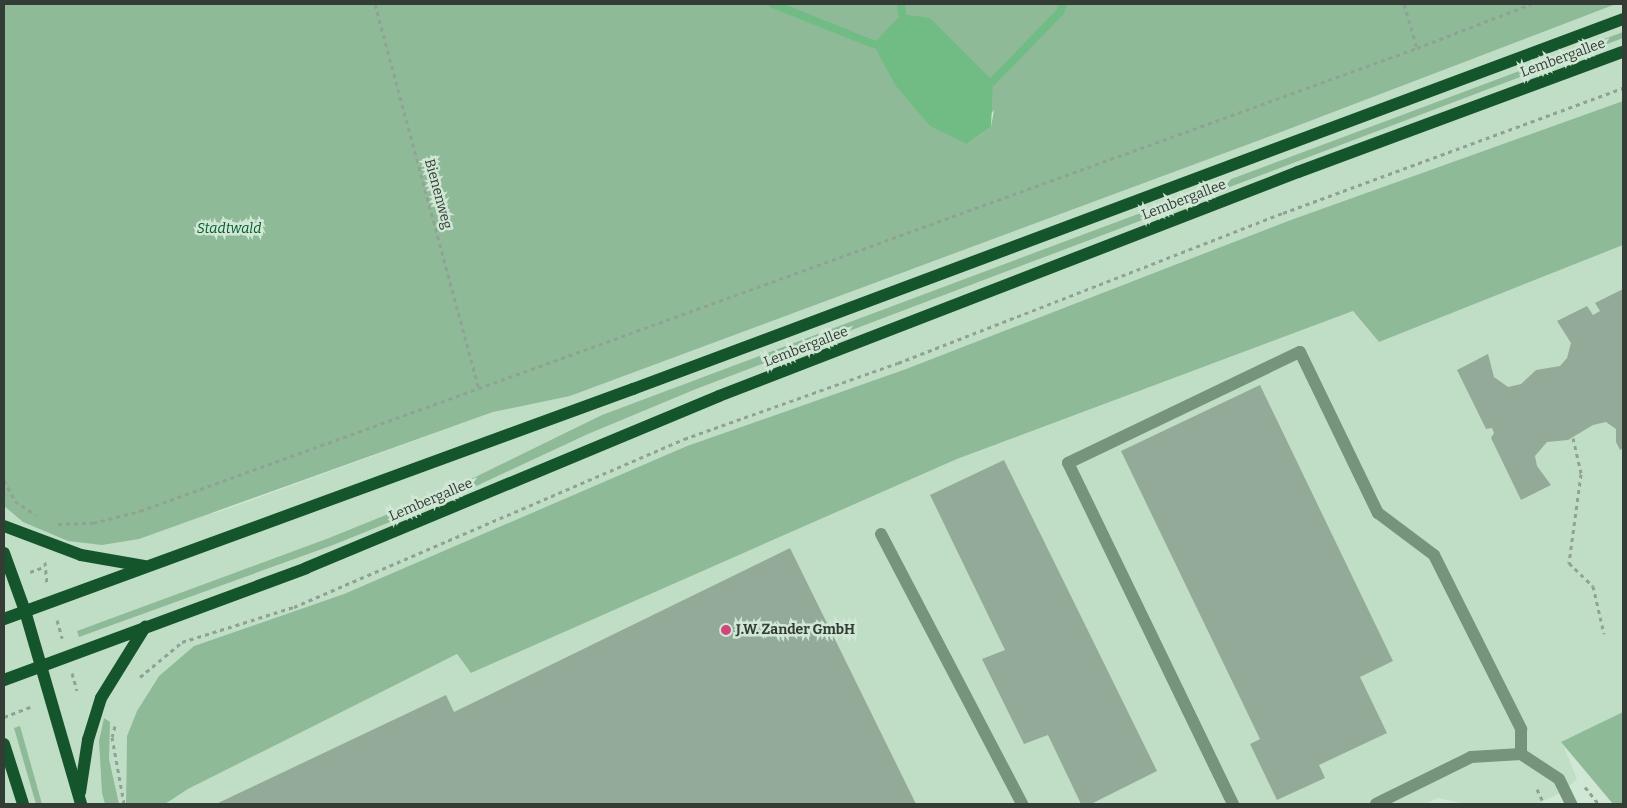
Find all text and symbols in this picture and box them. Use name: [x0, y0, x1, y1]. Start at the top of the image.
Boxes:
street label: Lembergallee: [1518, 35, 1608, 81]
street label: Bienenweg: [421, 157, 455, 231]
street label: Lembergallee: [1139, 176, 1229, 224]
park label: Stadtwald: [197, 221, 261, 237]
street label: Lembergallee: [761, 323, 851, 371]
street label: Lembergallee: [387, 475, 475, 525]
place label: J.W. Zander GmbH: [736, 622, 855, 638]
marker: J.W. Zander GmbH: [720, 624, 732, 636]

